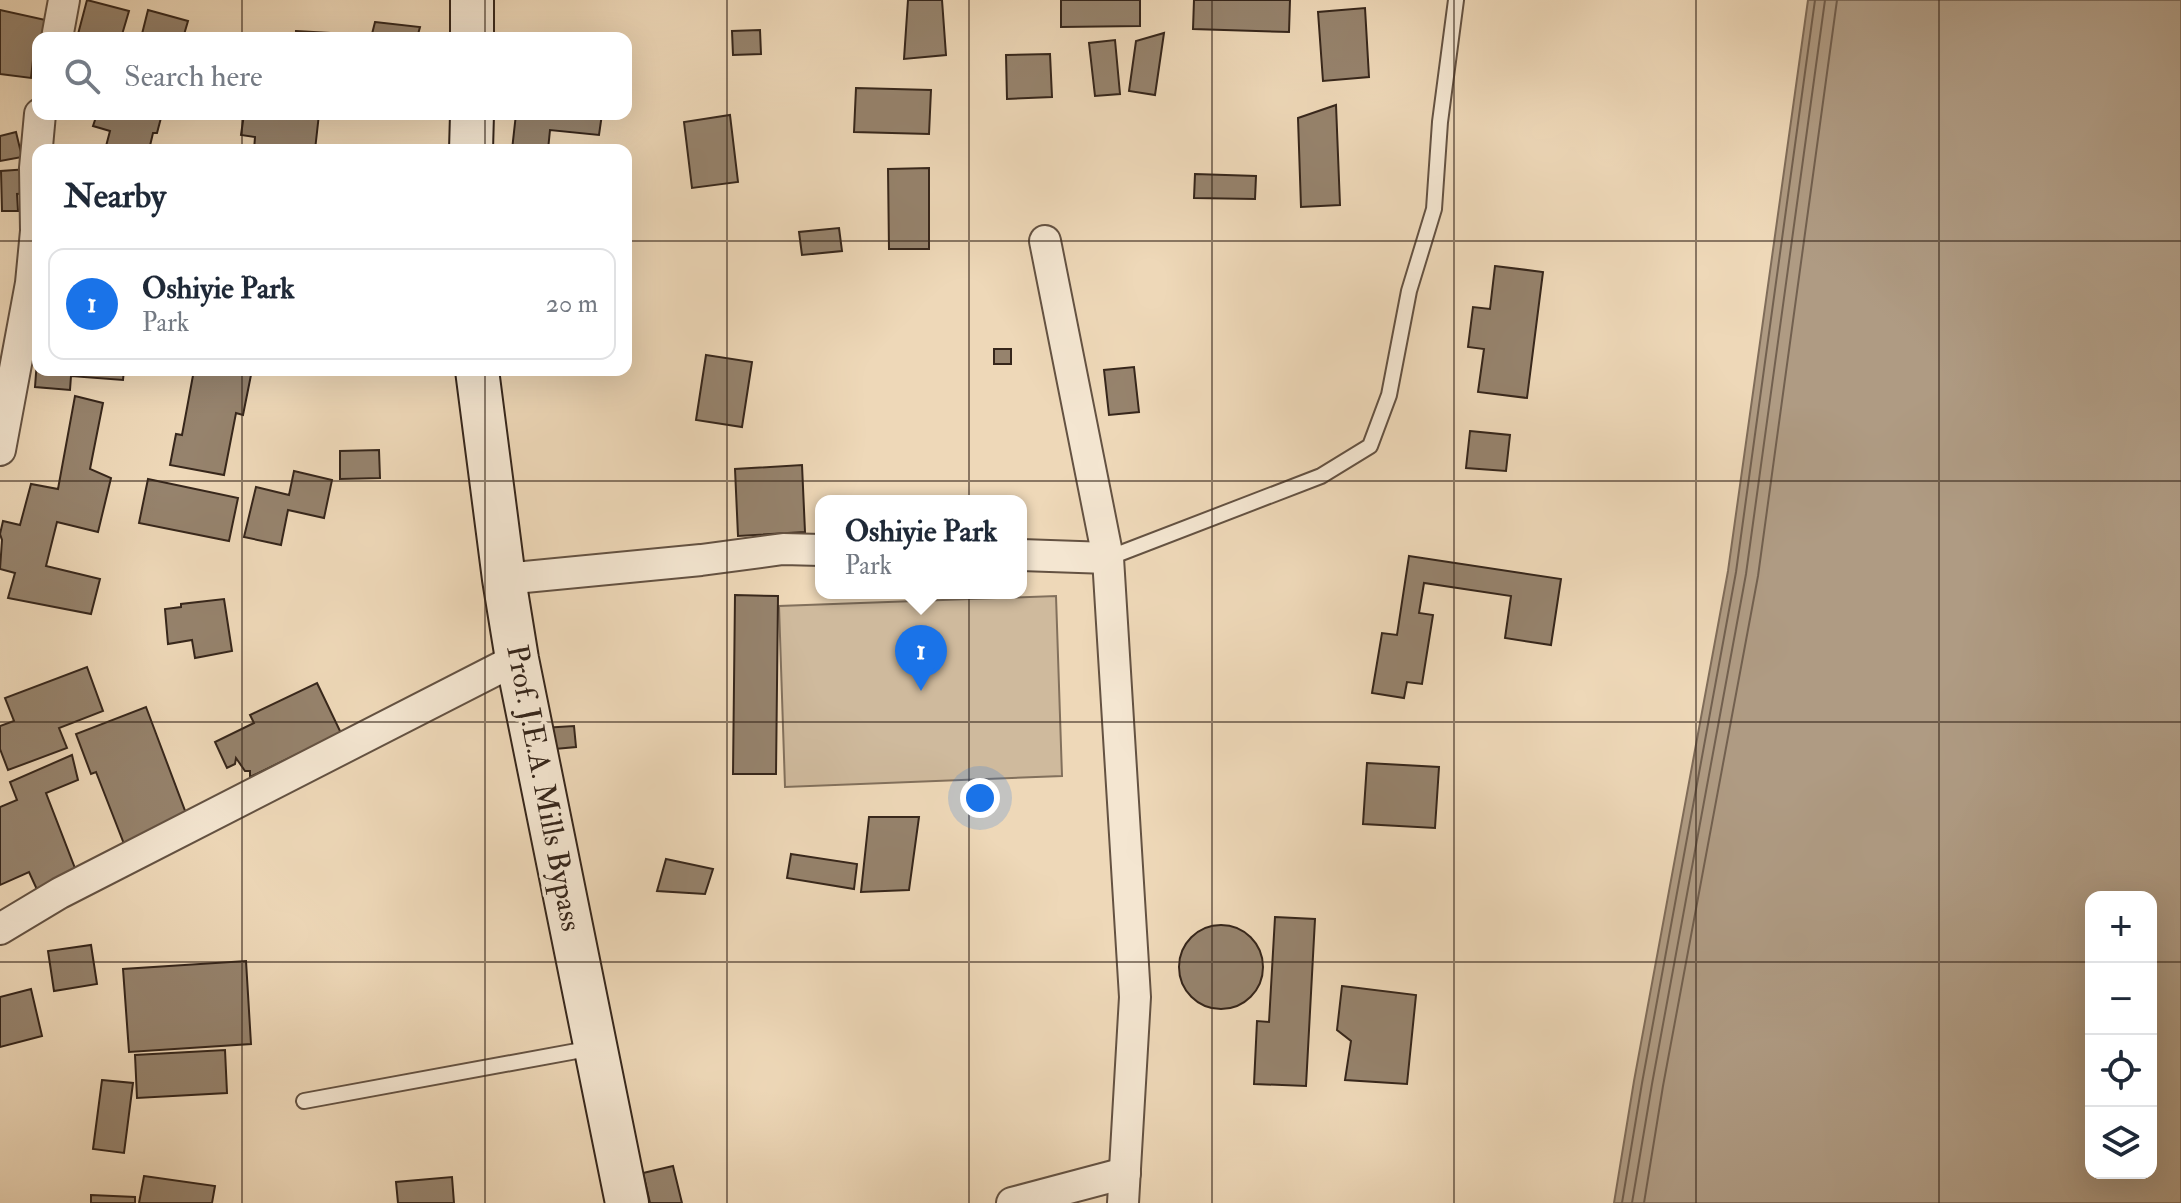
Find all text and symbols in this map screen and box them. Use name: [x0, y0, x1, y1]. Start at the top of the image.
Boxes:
search box: [32, 32, 632, 120]
icon: search: [60, 54, 104, 98]
text: Search here: [124, 58, 263, 95]
text: Nearby: [64, 175, 166, 218]
text: Oshiyie Park: [142, 270, 295, 307]
text: 1: [87, 288, 97, 320]
text: 20 m: [546, 288, 598, 320]
text: Park: [142, 307, 189, 339]
popup: [815, 495, 1027, 599]
text: Oshiyie Park: [845, 513, 997, 550]
text: Park: [845, 550, 892, 582]
pin: 1: [895, 625, 947, 691]
street label: Prof. J.E.A. Mills Bypass: [498, 642, 590, 934]
your location: [960, 778, 1000, 818]
map controls: [2085, 891, 2157, 1179]
button: +: [2085, 891, 2157, 963]
button: −: [2085, 963, 2157, 1035]
button: locate: [2085, 1035, 2157, 1107]
button: layers: [2085, 1107, 2157, 1179]

